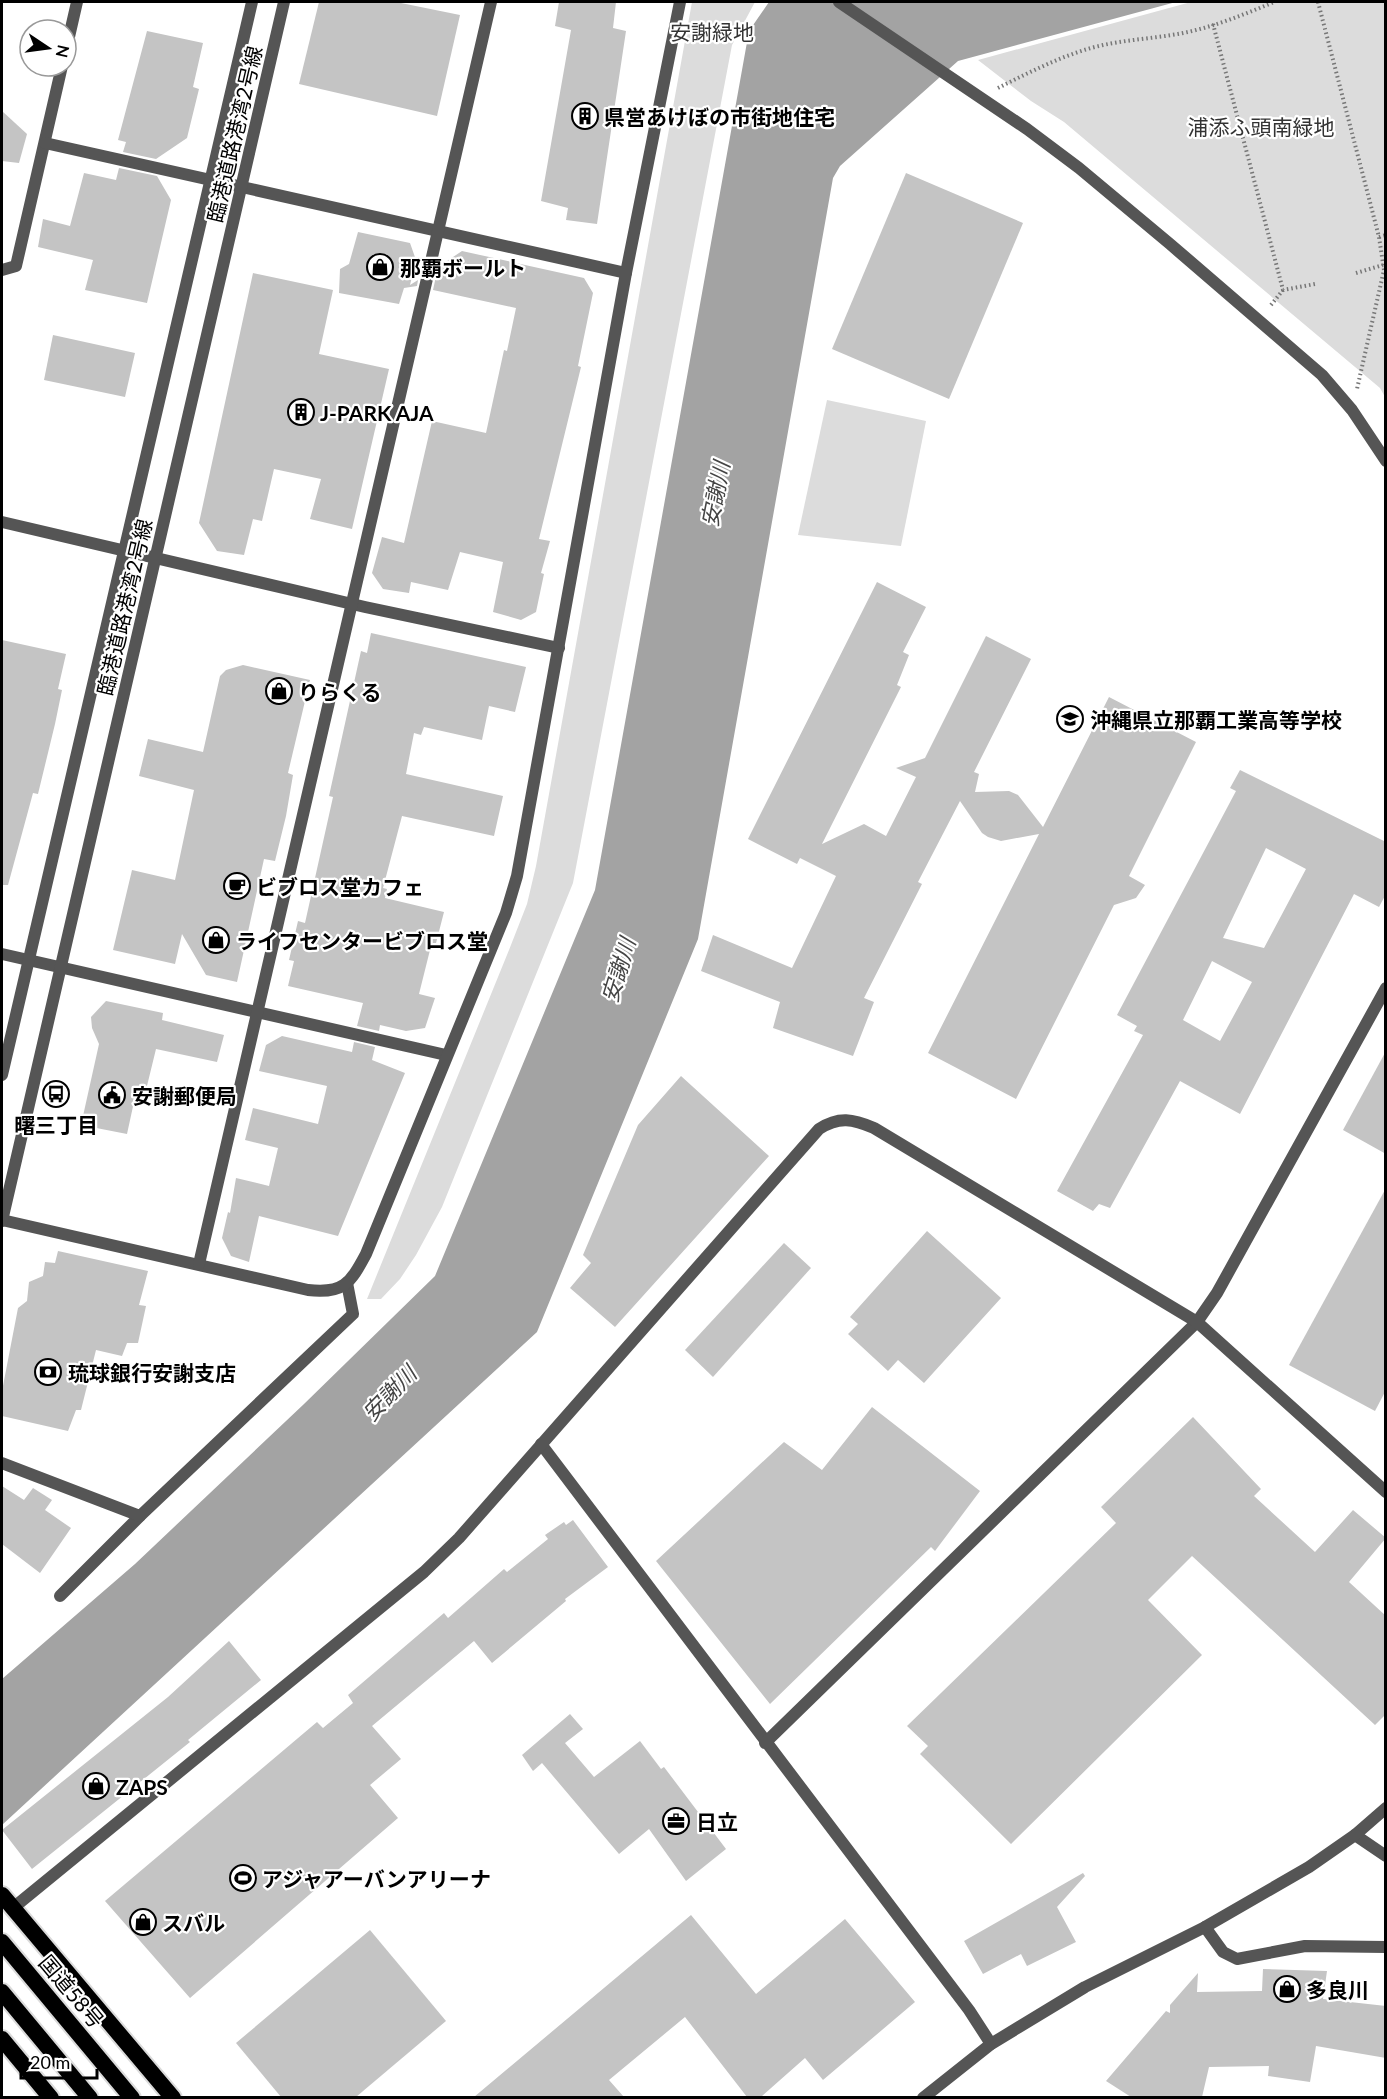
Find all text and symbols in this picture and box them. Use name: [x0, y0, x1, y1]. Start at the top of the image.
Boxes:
north arrow: [18, 18, 78, 78]
park label: 安謝緑地: [670, 19, 754, 44]
text: N: [52, 43, 74, 60]
street label: 臨港道路港湾2号線: [202, 43, 266, 225]
building icon: 県営あけぼの市街地住宅: [570, 101, 600, 131]
place label: 県営あけぼの市街地住宅: [604, 104, 835, 129]
park label: 浦添ふ頭南緑地: [1188, 114, 1335, 139]
shop icon: 那覇ボールト: [365, 252, 395, 282]
place label: 那覇ボールト: [400, 255, 526, 280]
building icon: J-PARK AJA: [286, 397, 316, 427]
place label: J-PARK AJA: [320, 400, 434, 425]
water label: 安謝川: [695, 457, 735, 529]
street label: 臨港道路港湾2号線: [92, 516, 156, 698]
shop icon: りらくる: [264, 676, 294, 706]
place label: りらくる: [298, 679, 382, 704]
school or university icon: 沖縄県立那覇工業高等学校: [1055, 704, 1085, 734]
place label: 沖縄県立那覇工業高等学校: [1090, 707, 1342, 732]
cafe icon: ビブロス堂カフェ: [222, 871, 252, 901]
place label: ビブロス堂カフェ: [256, 874, 424, 899]
shop icon: ライフセンタービブロス堂: [201, 925, 231, 955]
place label: ライフセンタービブロス堂: [236, 928, 488, 953]
water label: 安謝川: [595, 933, 641, 1006]
bus stop icon: 曙三丁目: [41, 1079, 71, 1109]
public building icon: 安謝郵便局: [97, 1080, 127, 1110]
place label: 安謝郵便局: [132, 1083, 237, 1108]
place label: 曙三丁目: [14, 1112, 98, 1137]
bank icon: 琉球銀行安謝支店: [33, 1357, 63, 1387]
water label: 安謝川: [356, 1358, 423, 1426]
place label: 琉球銀行安謝支店: [68, 1360, 236, 1385]
shop icon: ZAPS: [81, 1771, 111, 1801]
place label: ZAPS: [116, 1774, 168, 1799]
office icon: 日立: [661, 1806, 691, 1836]
place label: 日立: [696, 1809, 738, 1834]
sports icon: アジャアーバンアリーナ: [228, 1863, 258, 1893]
place label: アジャアーバンアリーナ: [262, 1866, 491, 1891]
shop icon: スバル: [128, 1907, 158, 1937]
place label: スバル: [162, 1910, 225, 1935]
street label: 国道58号: [34, 1949, 110, 2033]
shop icon: 多良川: [1272, 1974, 1302, 2004]
place label: 多良川: [1306, 1977, 1369, 2002]
scale bar: [21, 2042, 98, 2080]
text: 20 m: [30, 2051, 70, 2073]

